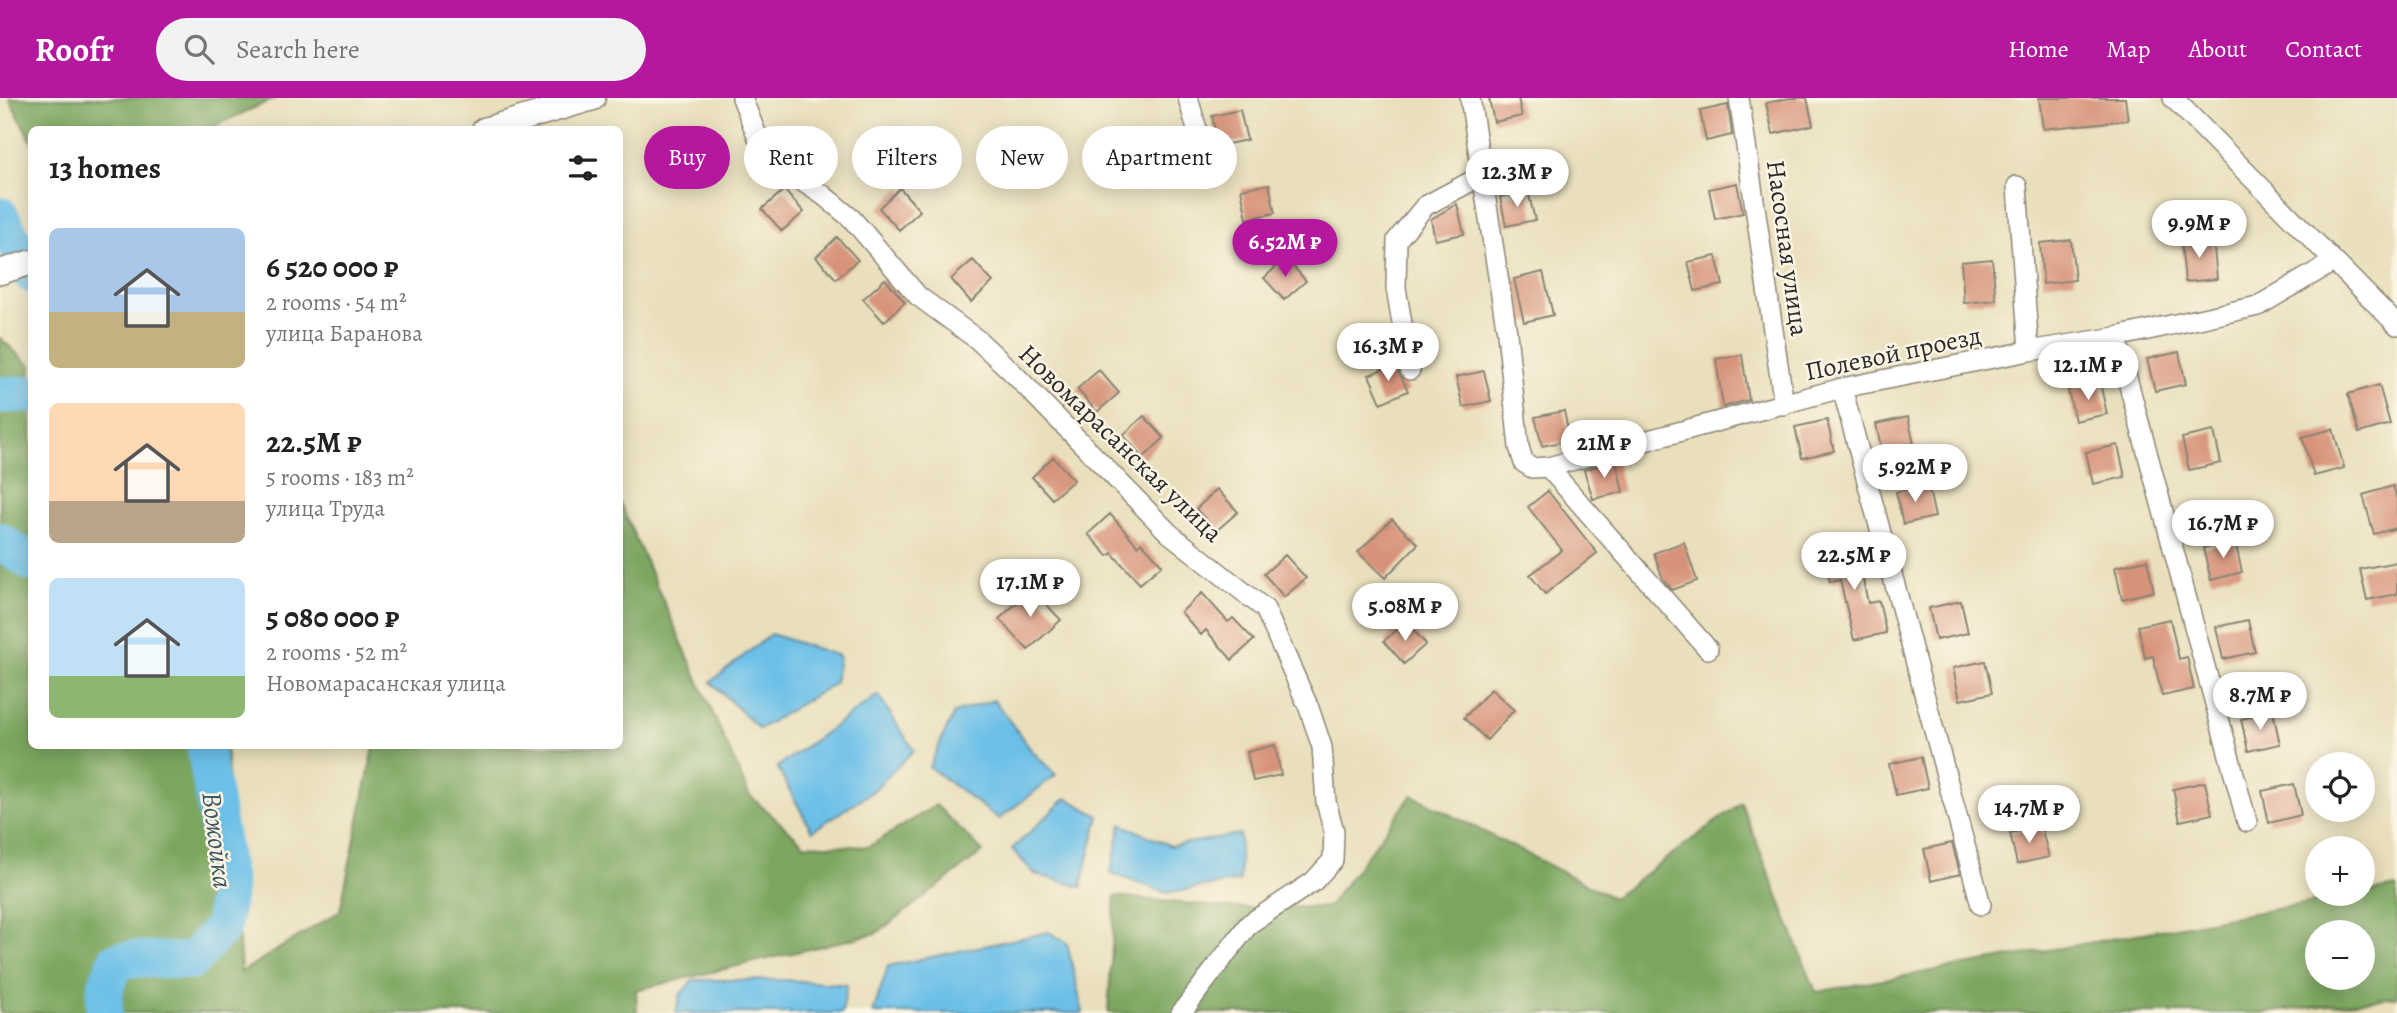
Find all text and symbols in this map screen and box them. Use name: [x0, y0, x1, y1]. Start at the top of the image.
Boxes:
search box: [156, 18, 646, 81]
text: Roofr: [35, 27, 114, 72]
icon: search: [180, 30, 218, 68]
text: Search here: [236, 32, 360, 67]
text: Home: [2008, 33, 2069, 65]
text: Map: [2107, 33, 2151, 65]
text: About: [2189, 33, 2247, 65]
text: Contact: [2285, 33, 2362, 65]
chip: Buy: [644, 126, 730, 189]
chip: Rent: [744, 126, 838, 189]
chip: Filters: [852, 126, 962, 189]
chip: New: [976, 126, 1068, 189]
chip: Apartment: [1082, 126, 1237, 189]
text: 13 homes: [49, 148, 161, 188]
icon: filters: [564, 149, 602, 187]
pin: 12.3M ₽: [1452, 150, 1582, 209]
text: 12.3M ₽: [1482, 156, 1552, 187]
street label: Насосная улица: [1758, 158, 1817, 338]
pin: 9.9M ₽: [2142, 200, 2256, 260]
text: 9.9M ₽: [2168, 207, 2230, 238]
pin: 6.52M ₽: [1220, 220, 1350, 279]
text: 6.52M ₽: [1248, 226, 1322, 257]
text: 6 520 000 ₽: [266, 247, 399, 287]
icon: home: [105, 256, 189, 340]
text: 2 rooms · 54 m²: [266, 287, 407, 318]
text: улица Баранова: [266, 318, 423, 349]
street label: Полевой проезд: [1802, 318, 1984, 389]
pin: 16.3M ₽: [1323, 324, 1453, 383]
text: 16.3M ₽: [1353, 330, 1423, 361]
street label: Новомарасанская улица: [1011, 337, 1230, 550]
pin: 12.1M ₽: [2023, 342, 2153, 402]
text: 12.1M ₽: [2054, 349, 2122, 380]
pin: 21M ₽: [1555, 420, 1653, 480]
text: 22.5M ₽: [266, 422, 362, 462]
text: 21M ₽: [1577, 427, 1631, 458]
icon: home: [105, 431, 189, 515]
pin: 5.92M ₽: [1850, 444, 1980, 504]
text: 5.92M ₽: [1879, 451, 1951, 482]
text: 5 rooms · 183 m²: [266, 462, 414, 493]
text: улица Труда: [266, 493, 385, 524]
pin: 16.7M ₽: [2158, 500, 2288, 560]
text: 16.7M ₽: [2188, 507, 2258, 538]
pin: 22.5M ₽: [1789, 532, 1919, 592]
text: 22.5M ₽: [1817, 539, 1891, 570]
pin: 17.1M ₽: [965, 560, 1095, 619]
text: 17.1M ₽: [996, 566, 1064, 597]
pin: 5.08M ₽: [1340, 584, 1470, 643]
text: 5.08M ₽: [1368, 590, 1442, 621]
text: 5 080 000 ₽: [266, 597, 400, 637]
icon: home: [105, 606, 189, 690]
text: 2 rooms · 52 m²: [266, 637, 407, 668]
text: Новомарасанская улица: [266, 668, 506, 699]
pin: 8.7M ₽: [2203, 672, 2317, 732]
text: 8.7M ₽: [2229, 679, 2291, 710]
map controls: [2305, 752, 2375, 990]
button: locate: [2305, 752, 2375, 822]
pin: 14.7M ₽: [1964, 786, 2094, 845]
water label: Вожойка: [192, 789, 242, 891]
text: 14.7M ₽: [1994, 792, 2064, 823]
button: +: [2305, 836, 2375, 906]
button: −: [2305, 920, 2375, 990]

